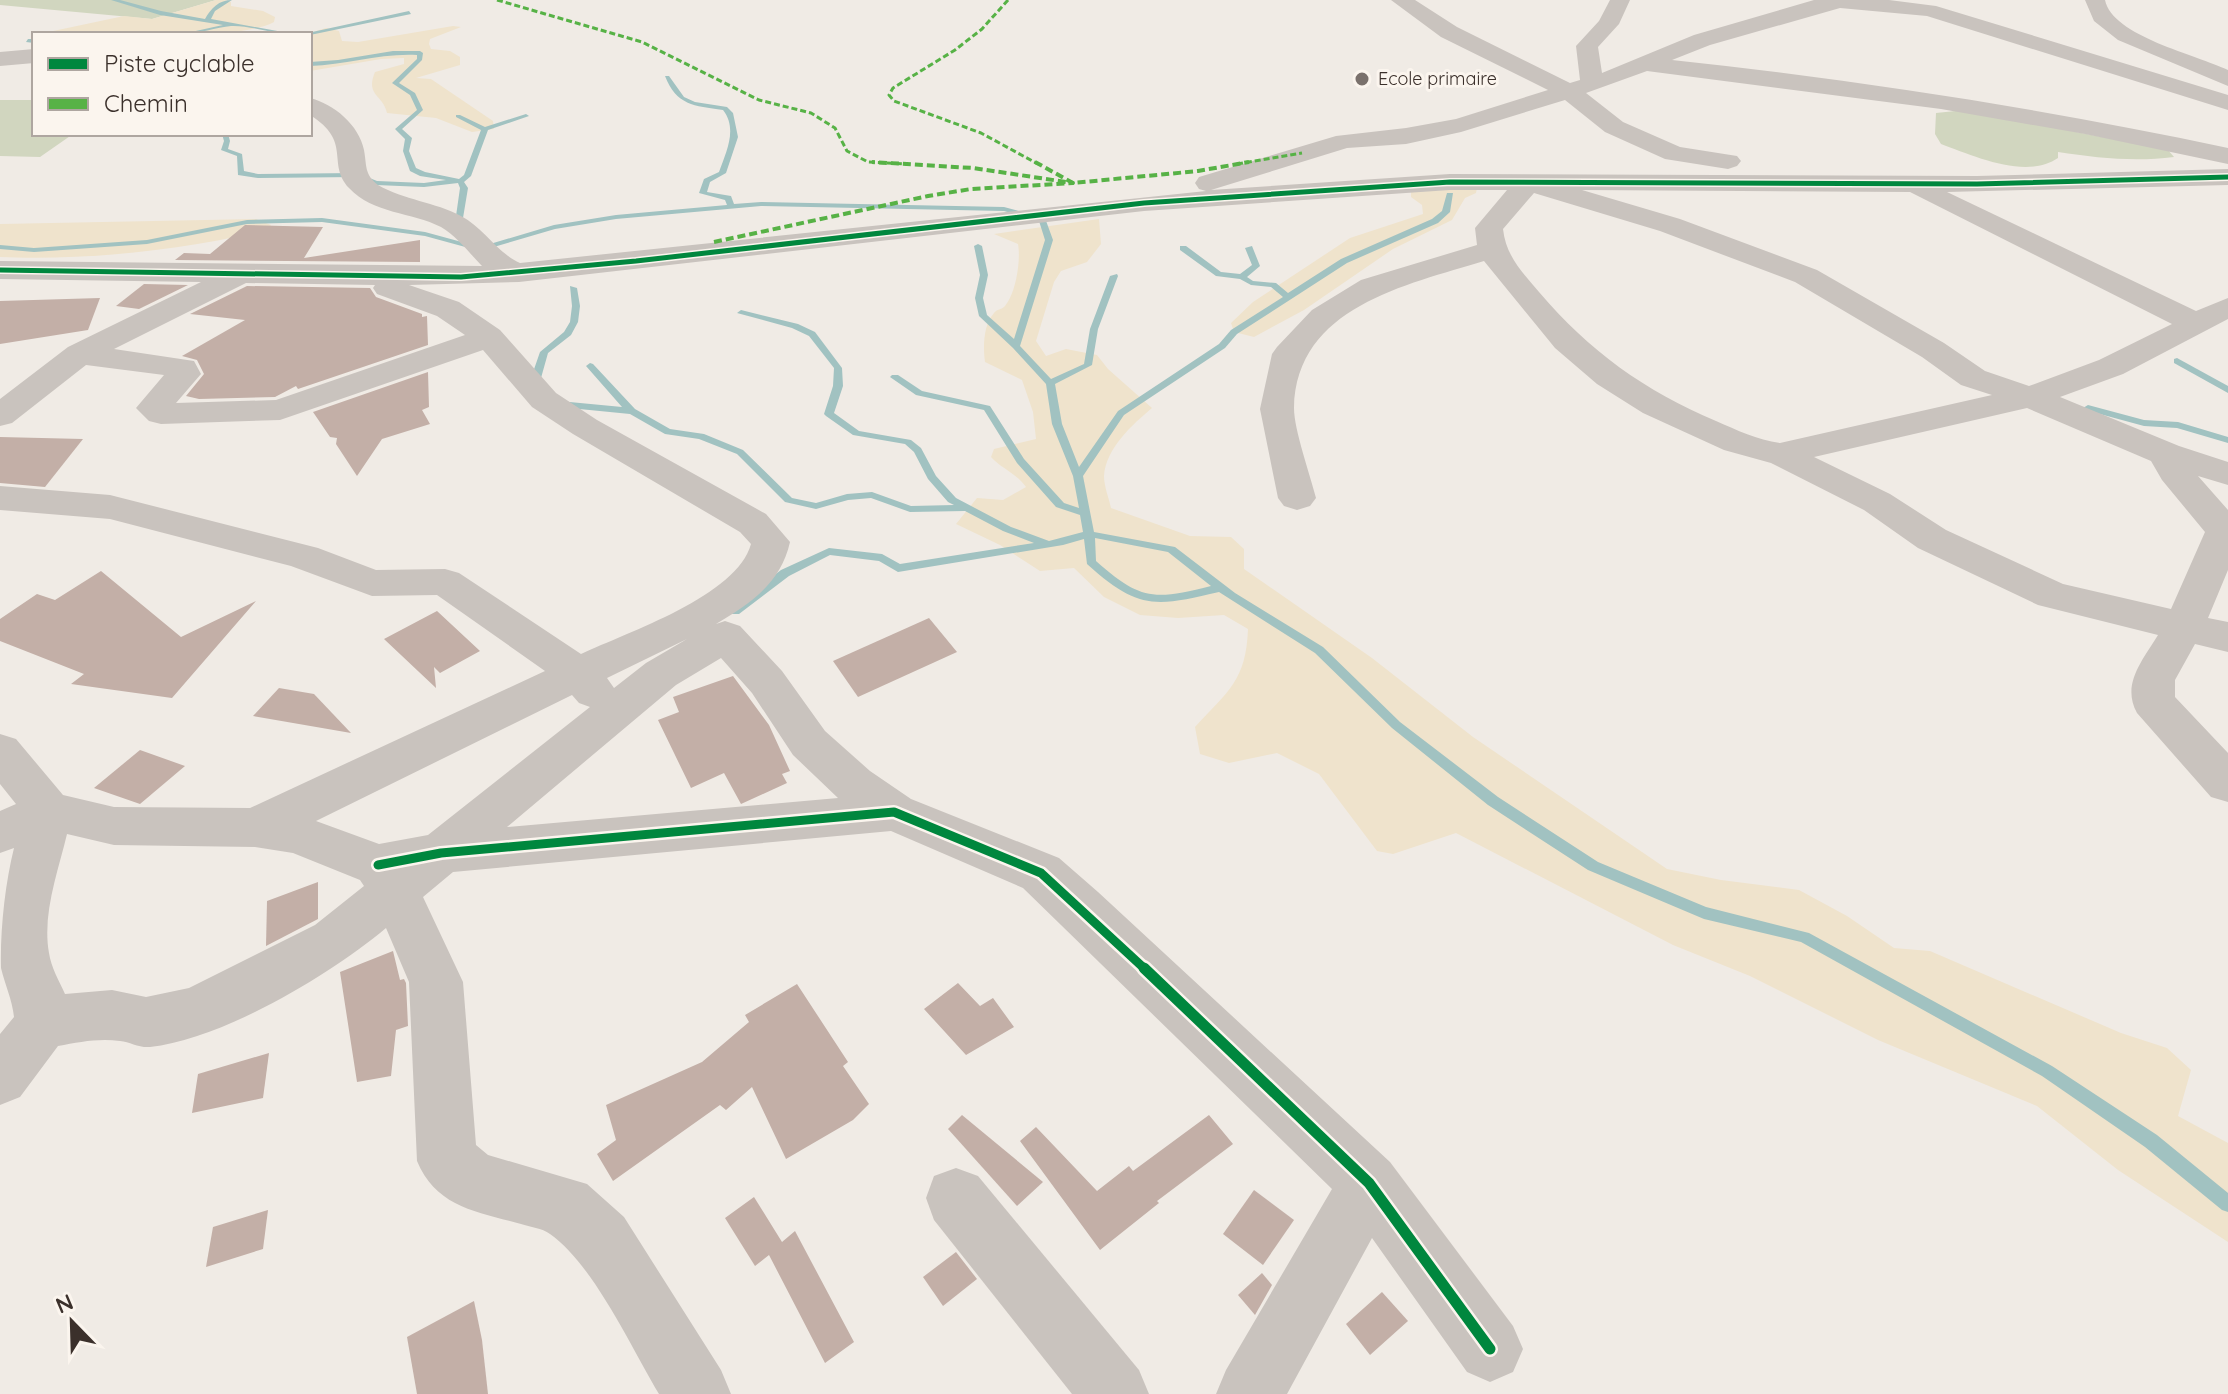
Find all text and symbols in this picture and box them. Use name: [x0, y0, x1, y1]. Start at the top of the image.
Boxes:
legend: [32, 32, 312, 136]
text: Piste cyclable: [104, 48, 255, 78]
place label: Ecole primaire: [1378, 67, 1497, 90]
marker: Ecole primaire: [1353, 70, 1371, 88]
text: Chemin: [104, 88, 188, 118]
north arrow: [32, 1282, 112, 1362]
text: N: [51, 1288, 77, 1320]

